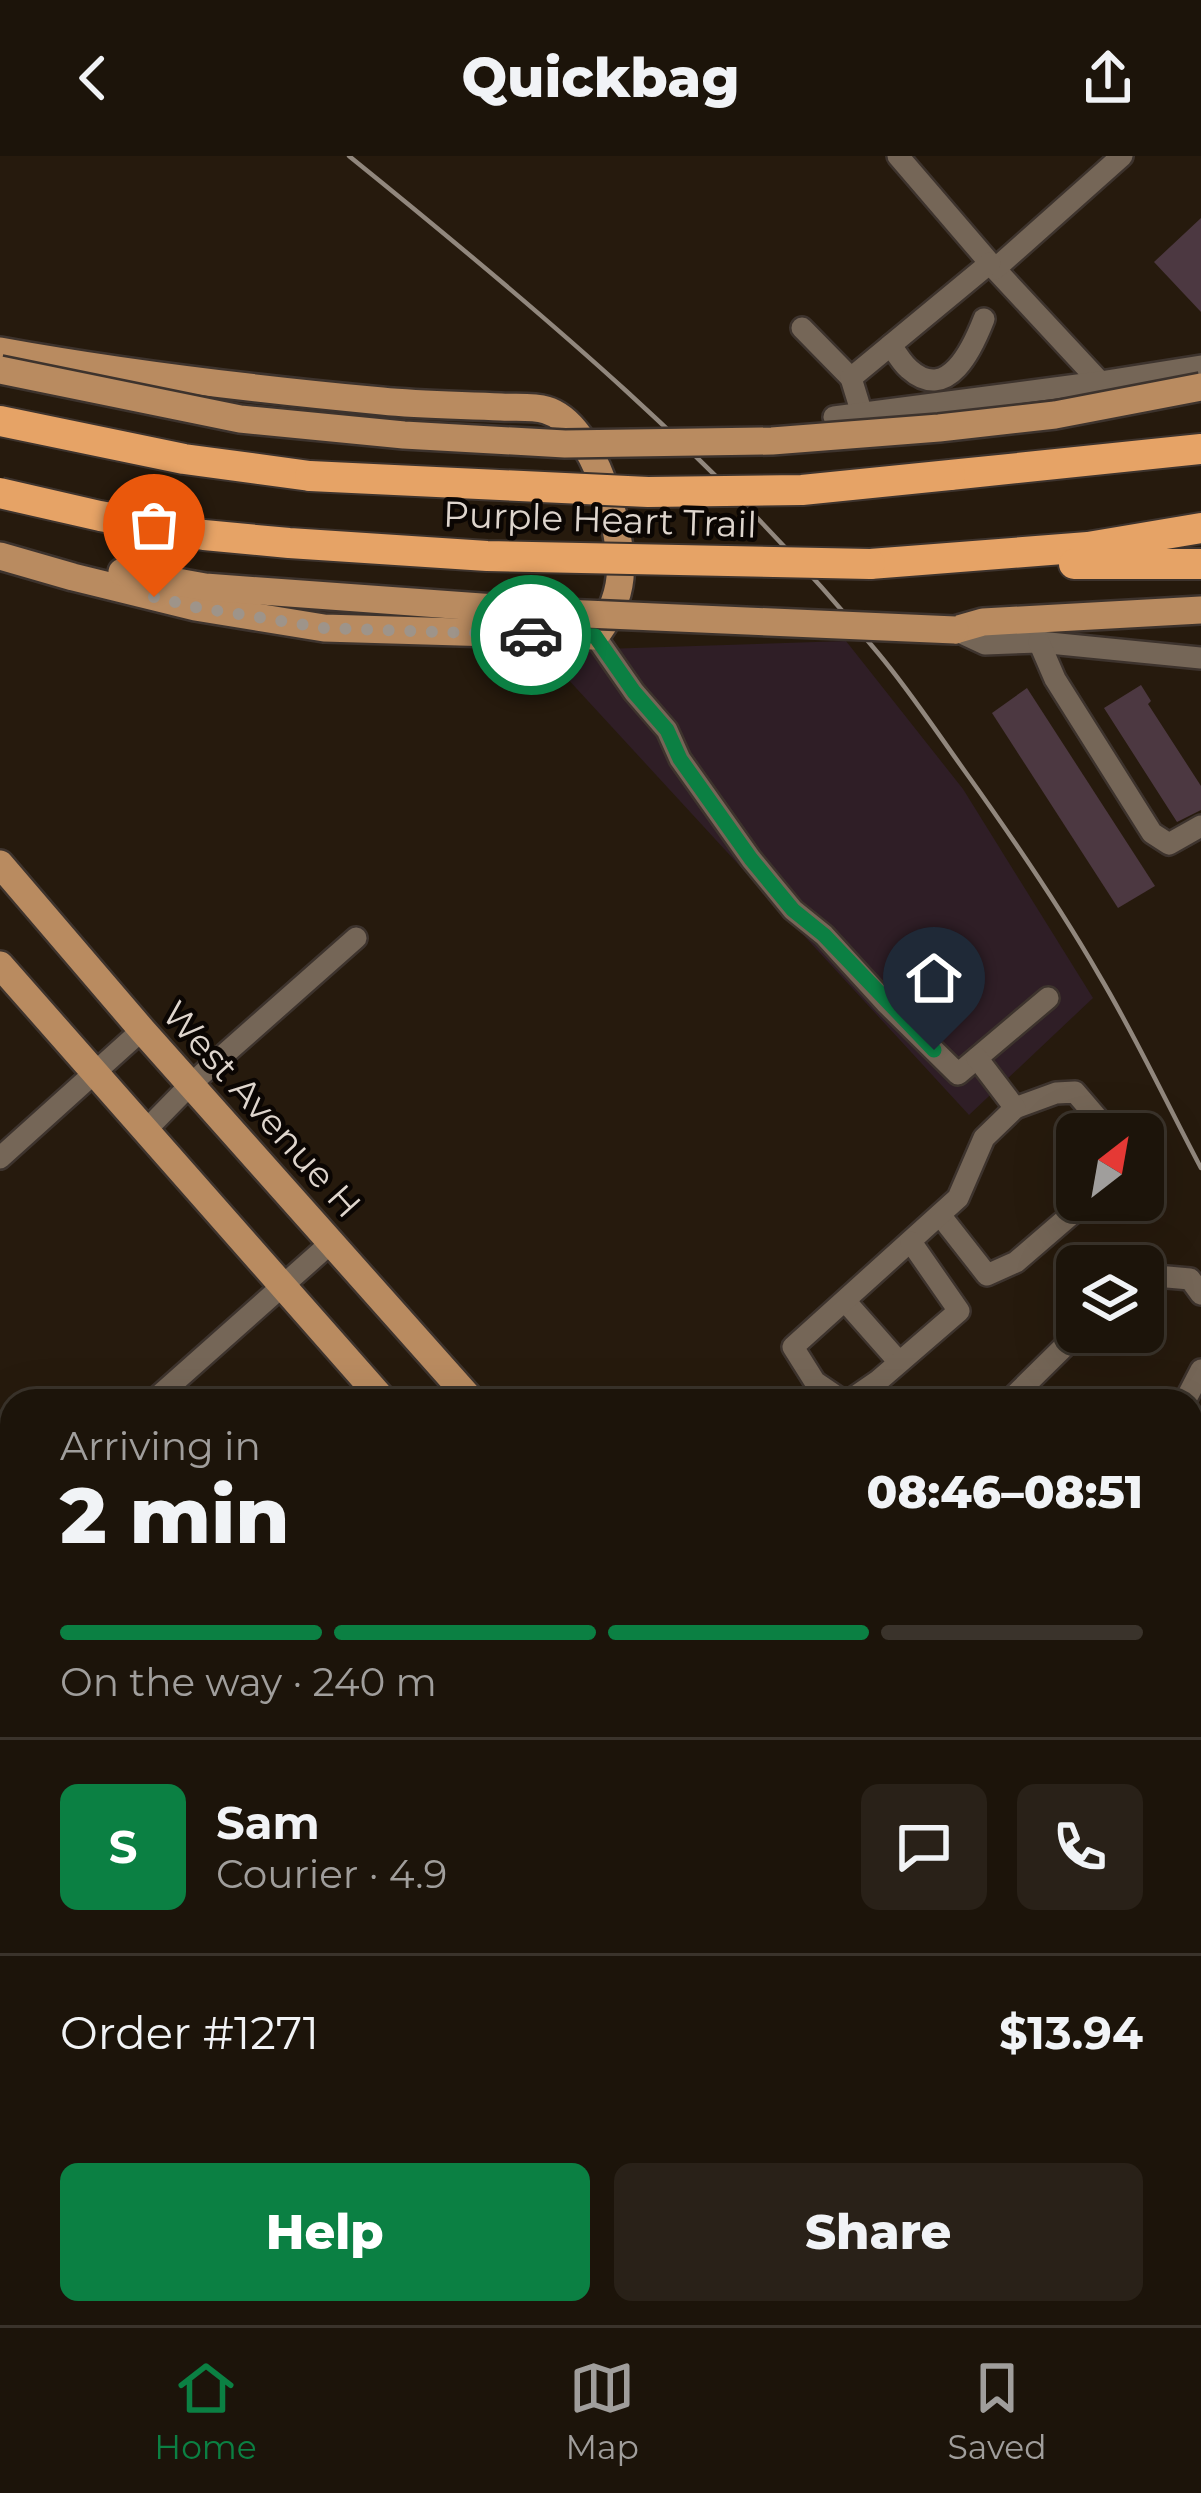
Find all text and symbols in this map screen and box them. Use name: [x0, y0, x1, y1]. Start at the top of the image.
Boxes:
icon: back: [60, 45, 126, 111]
text: Quickbag: [461, 45, 740, 111]
icon: share: [1075, 45, 1141, 111]
pin: [103, 474, 205, 597]
icon: bag: [121, 492, 187, 558]
street label: Purple Heart Trail: [442, 492, 758, 546]
courier: [471, 575, 591, 695]
icon: car: [498, 602, 564, 668]
pin: [883, 927, 985, 1050]
icon: home: [901, 945, 967, 1011]
street label: West Avenue H: [153, 992, 371, 1226]
north arrow: [1056, 1113, 1164, 1221]
map controls: [1056, 1113, 1164, 1353]
button: layers: [1056, 1245, 1164, 1353]
text: Arriving in: [60, 1422, 261, 1470]
text: 08:46–08:51: [867, 1464, 1143, 1519]
text: 2 min: [60, 1467, 290, 1563]
text: On the way · 240 m: [60, 1658, 437, 1706]
button: chat: [861, 1784, 987, 1910]
button: phone: [1017, 1784, 1143, 1910]
text: Sam: [216, 1795, 320, 1850]
text: S: [109, 1819, 137, 1874]
text: Courier · 4.9: [216, 1850, 447, 1898]
text: Order #1271: [60, 2005, 319, 2060]
text: $13.94: [999, 2005, 1143, 2060]
button: Help: [60, 2163, 590, 2301]
button: Share: [614, 2163, 1143, 2301]
tab: Home: [154, 2355, 257, 2467]
tab: Map: [565, 2355, 639, 2467]
tab: Saved: [948, 2355, 1047, 2467]

